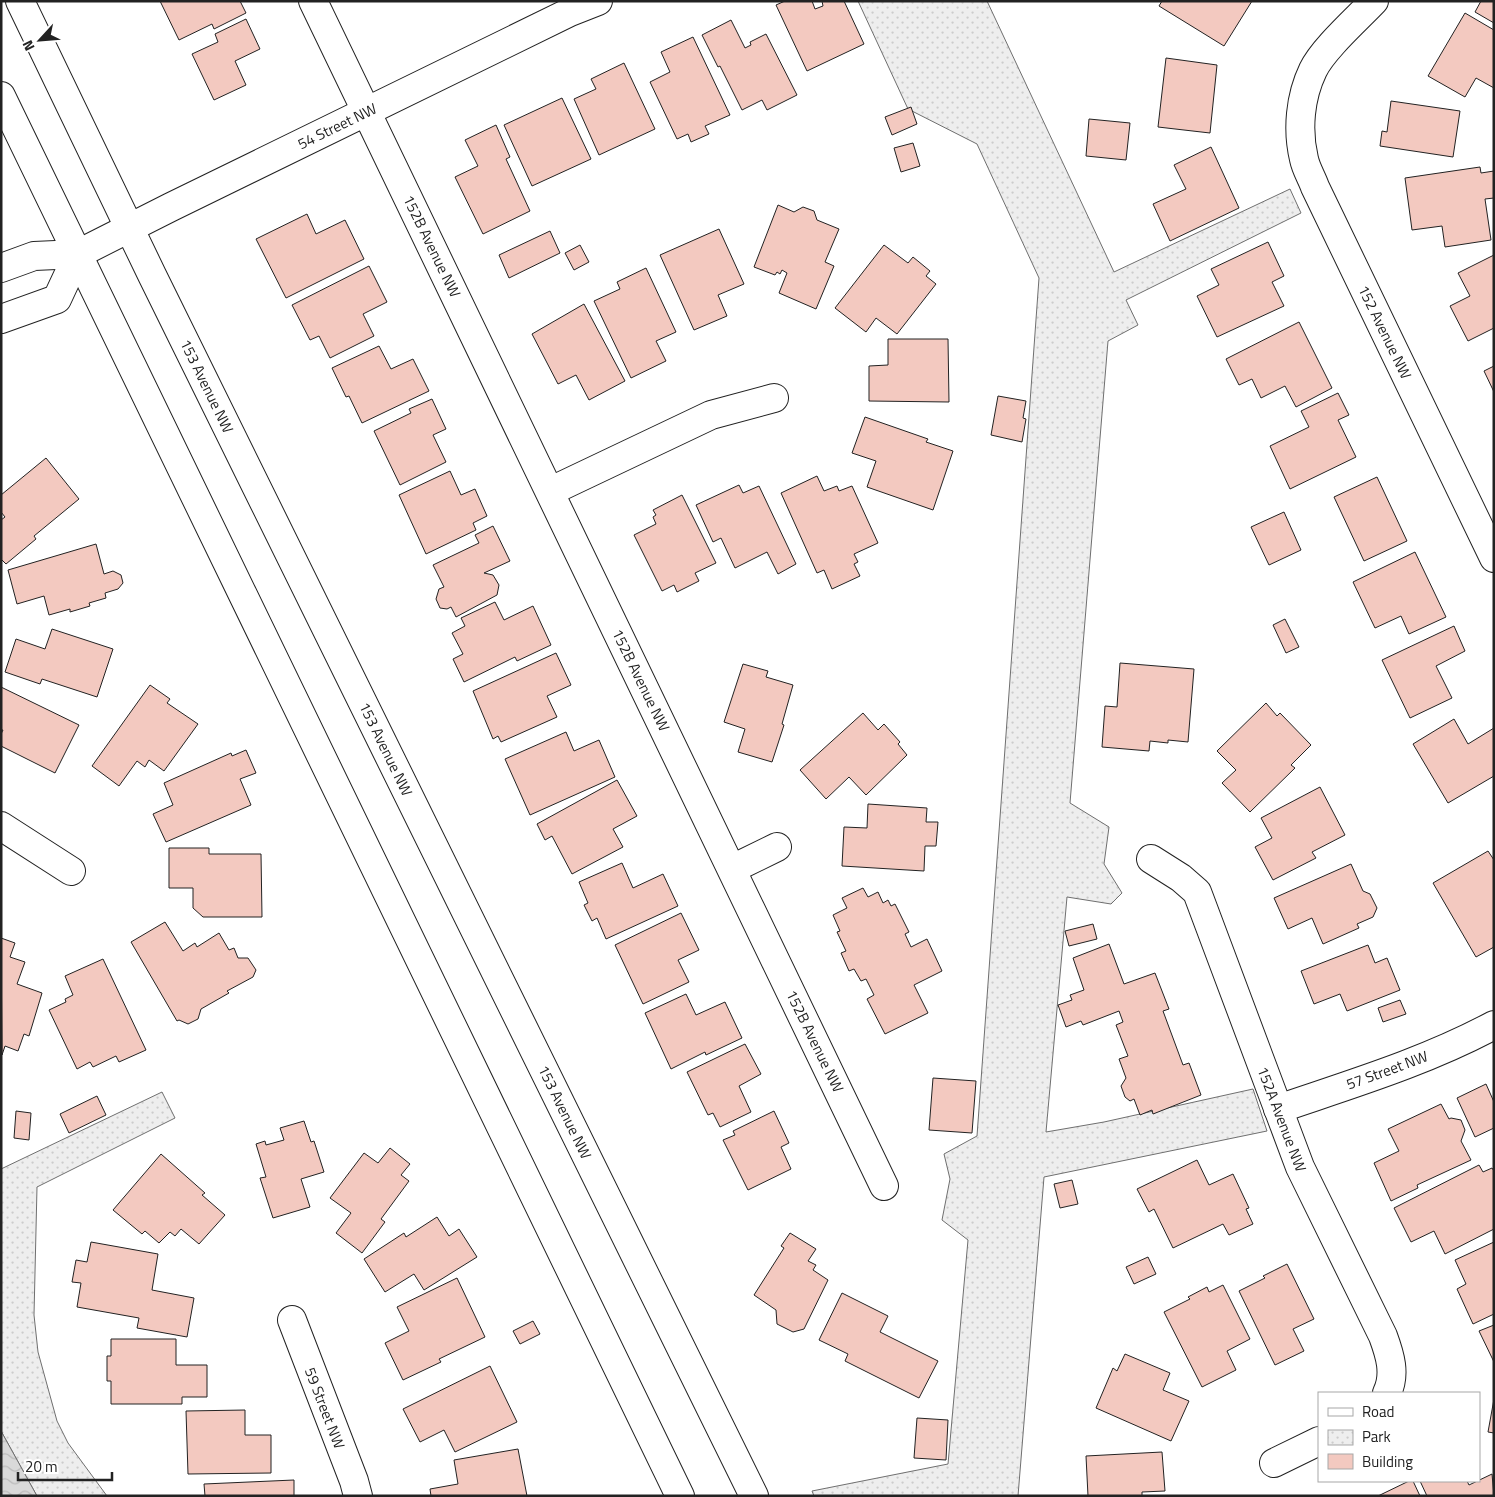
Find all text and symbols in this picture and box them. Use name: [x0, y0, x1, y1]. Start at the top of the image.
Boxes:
north arrow: [15, 15, 65, 65]
text: N: [16, 37, 39, 55]
street label: 54 Street NW: [294, 97, 380, 155]
street label: 152B Avenue NW: [397, 191, 467, 301]
street label: 152 Avenue NW: [1352, 281, 1418, 383]
street label: 153 Avenue NW: [174, 335, 240, 437]
street label: 152B Avenue NW: [606, 625, 676, 735]
street label: 153 Avenue NW: [353, 698, 419, 800]
street label: 152B Avenue NW: [780, 986, 850, 1096]
street label: 57 Street NW: [1343, 1045, 1431, 1095]
street label: 153 Avenue NW: [532, 1061, 598, 1163]
street label: 152A Avenue NW: [1251, 1063, 1313, 1175]
street label: 59 Street NW: [299, 1364, 351, 1452]
legend: [1318, 1392, 1480, 1482]
text: Road: [1362, 1400, 1394, 1423]
text: Park: [1362, 1425, 1391, 1448]
scale bar: [18, 1450, 111, 1482]
text: Building: [1362, 1450, 1413, 1473]
text: 20 m: [25, 1455, 58, 1478]

